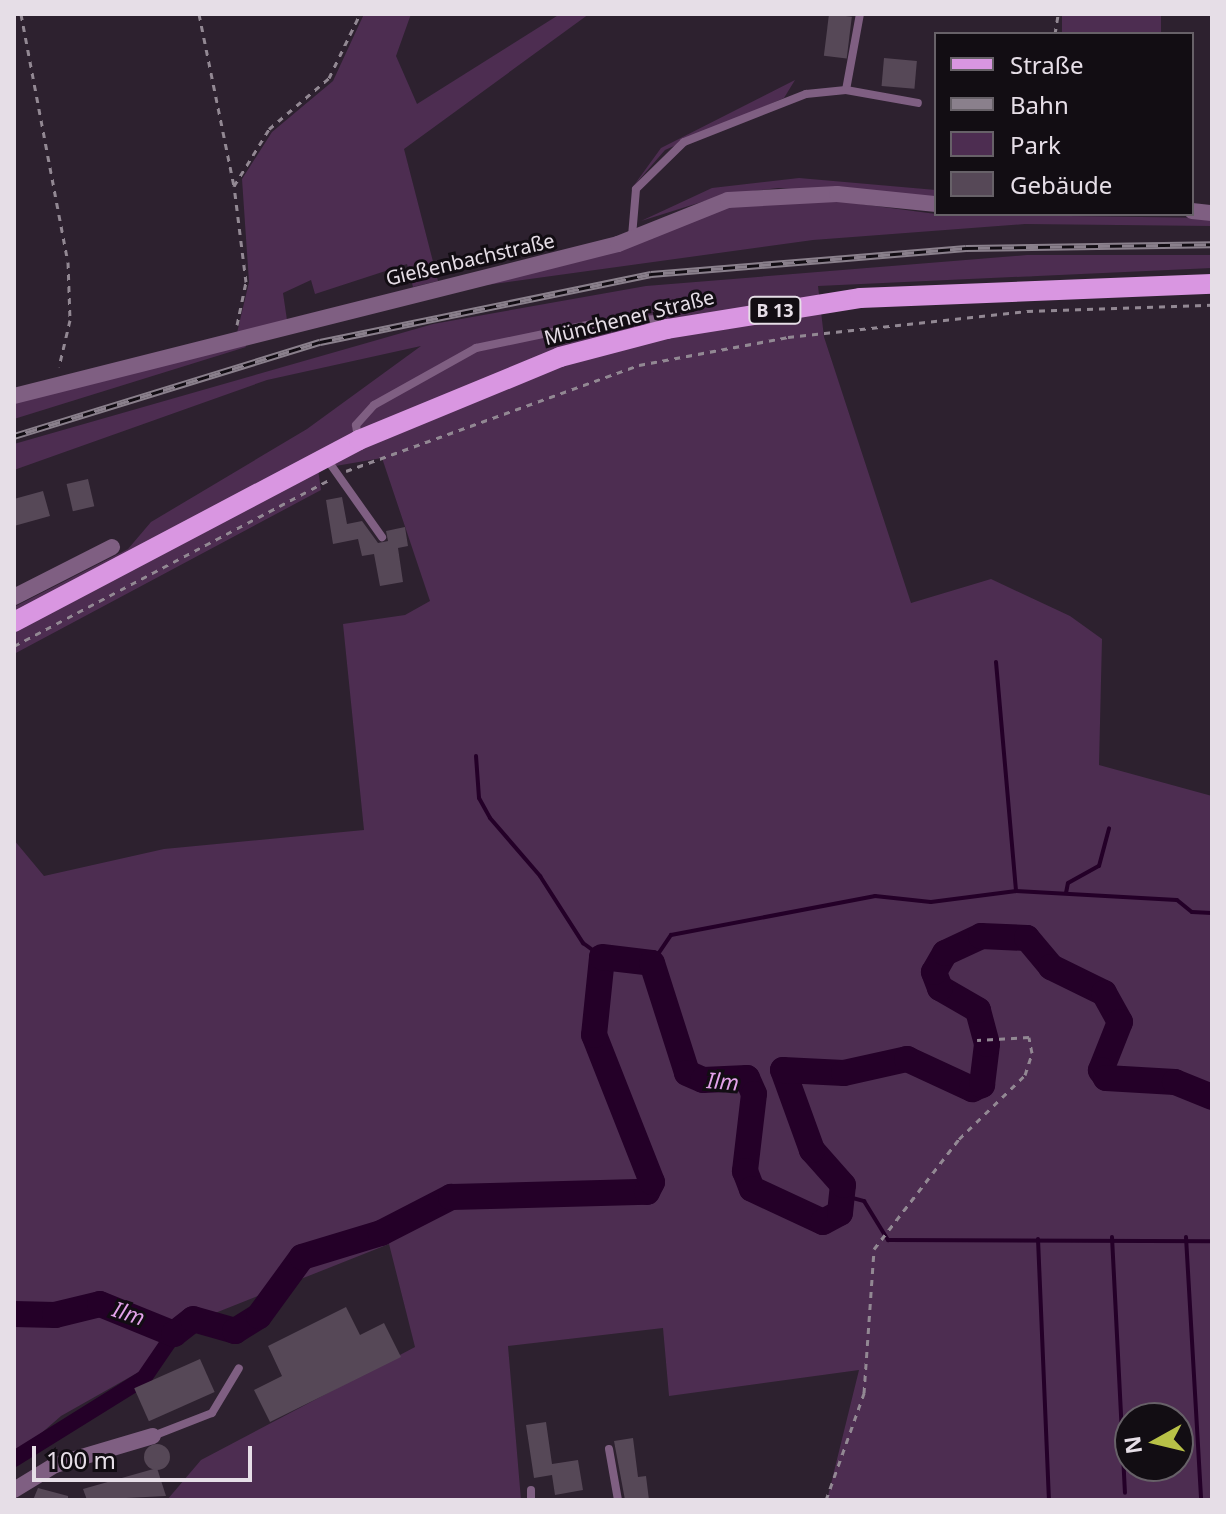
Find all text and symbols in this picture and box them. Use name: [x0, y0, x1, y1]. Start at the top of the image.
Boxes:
legend: [934, 32, 1194, 216]
text: Straße: [1010, 48, 1083, 81]
text: Bahn: [1010, 88, 1069, 121]
text: Park: [1010, 128, 1061, 161]
text: Gebäude: [1010, 168, 1112, 201]
street label: Gießenbachstraße: [383, 228, 557, 290]
street label: Münchener Straße: [541, 284, 717, 350]
road number: B 13: [747, 296, 803, 324]
water label: Ilm: [706, 1066, 740, 1096]
water label: Ilm: [110, 1295, 148, 1331]
north arrow: [1114, 1402, 1194, 1482]
scale bar: [36, 1430, 256, 1480]
text: N: [1116, 1434, 1148, 1456]
text: 100 m: [46, 1443, 116, 1476]

